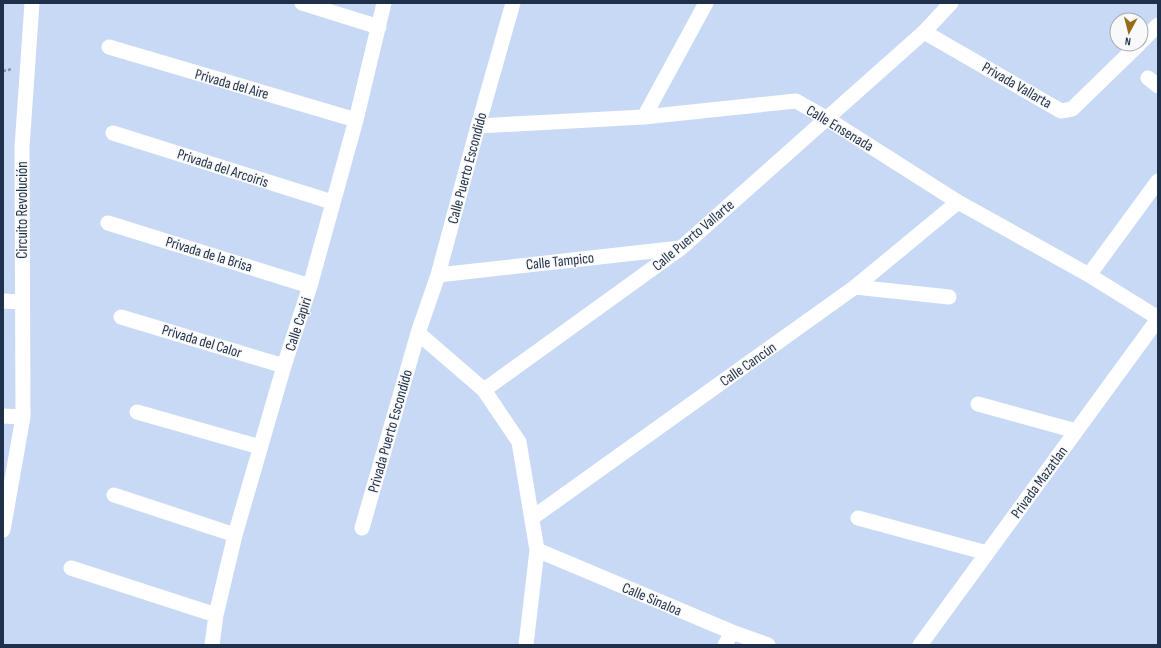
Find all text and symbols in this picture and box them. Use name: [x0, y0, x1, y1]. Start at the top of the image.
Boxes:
north arrow: [1109, 12, 1149, 52]
text: N: [1124, 35, 1132, 48]
street label: Privada Vallarta: [978, 58, 1055, 113]
street label: Privada del Aire: [193, 65, 271, 104]
street label: Calle Ensenada: [803, 101, 877, 156]
street label: Calle Puerto Escondido: [443, 110, 491, 226]
street label: Privada del Arcoiris: [175, 145, 271, 192]
street label: Circuito Revolución: [13, 161, 32, 259]
street label: Calle Puerto Vallarte: [648, 196, 738, 275]
street label: Privada de la Brisa: [163, 232, 255, 277]
street label: Calle Tampico: [525, 248, 595, 275]
street label: Calle Capiri: [281, 295, 316, 354]
street label: Privada del Calor: [159, 320, 245, 363]
street label: Calle Cancún: [716, 338, 780, 391]
street label: Privada Puerto Escondido: [364, 367, 417, 495]
street label: Privada Mazatlan: [1007, 442, 1072, 522]
street label: Calle Sinaloa: [619, 578, 685, 621]

